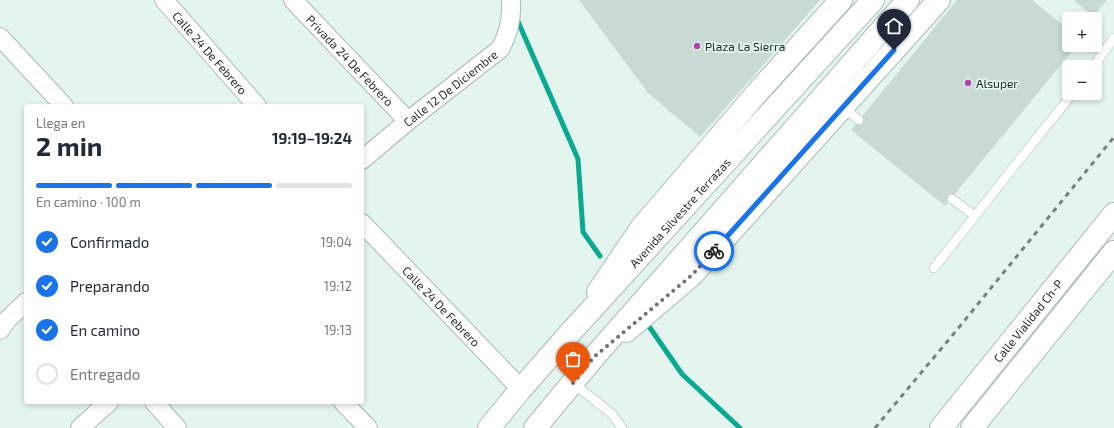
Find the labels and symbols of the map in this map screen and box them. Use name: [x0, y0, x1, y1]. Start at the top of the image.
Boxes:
street label: Calle 24 De Febrero: [170, 8, 250, 97]
pin: [877, 9, 911, 50]
street label: Privada 24 De Febrero: [304, 12, 397, 109]
place label: Plaza La Sierra: [705, 39, 785, 53]
marker: Plaza La Sierra: [692, 41, 702, 51]
street label: Calle 12 De Diciembre: [400, 47, 500, 129]
place label: Alsuper: [976, 76, 1018, 90]
marker: Alsuper: [963, 78, 973, 88]
street label: Avenida Silvestre Terrazas: [626, 155, 733, 270]
courier: [694, 231, 734, 271]
street label: Calle 24 De Febrero: [400, 263, 483, 349]
street label: Calle Vialidad Ch-P: [990, 277, 1065, 365]
pin: [556, 342, 590, 383]

